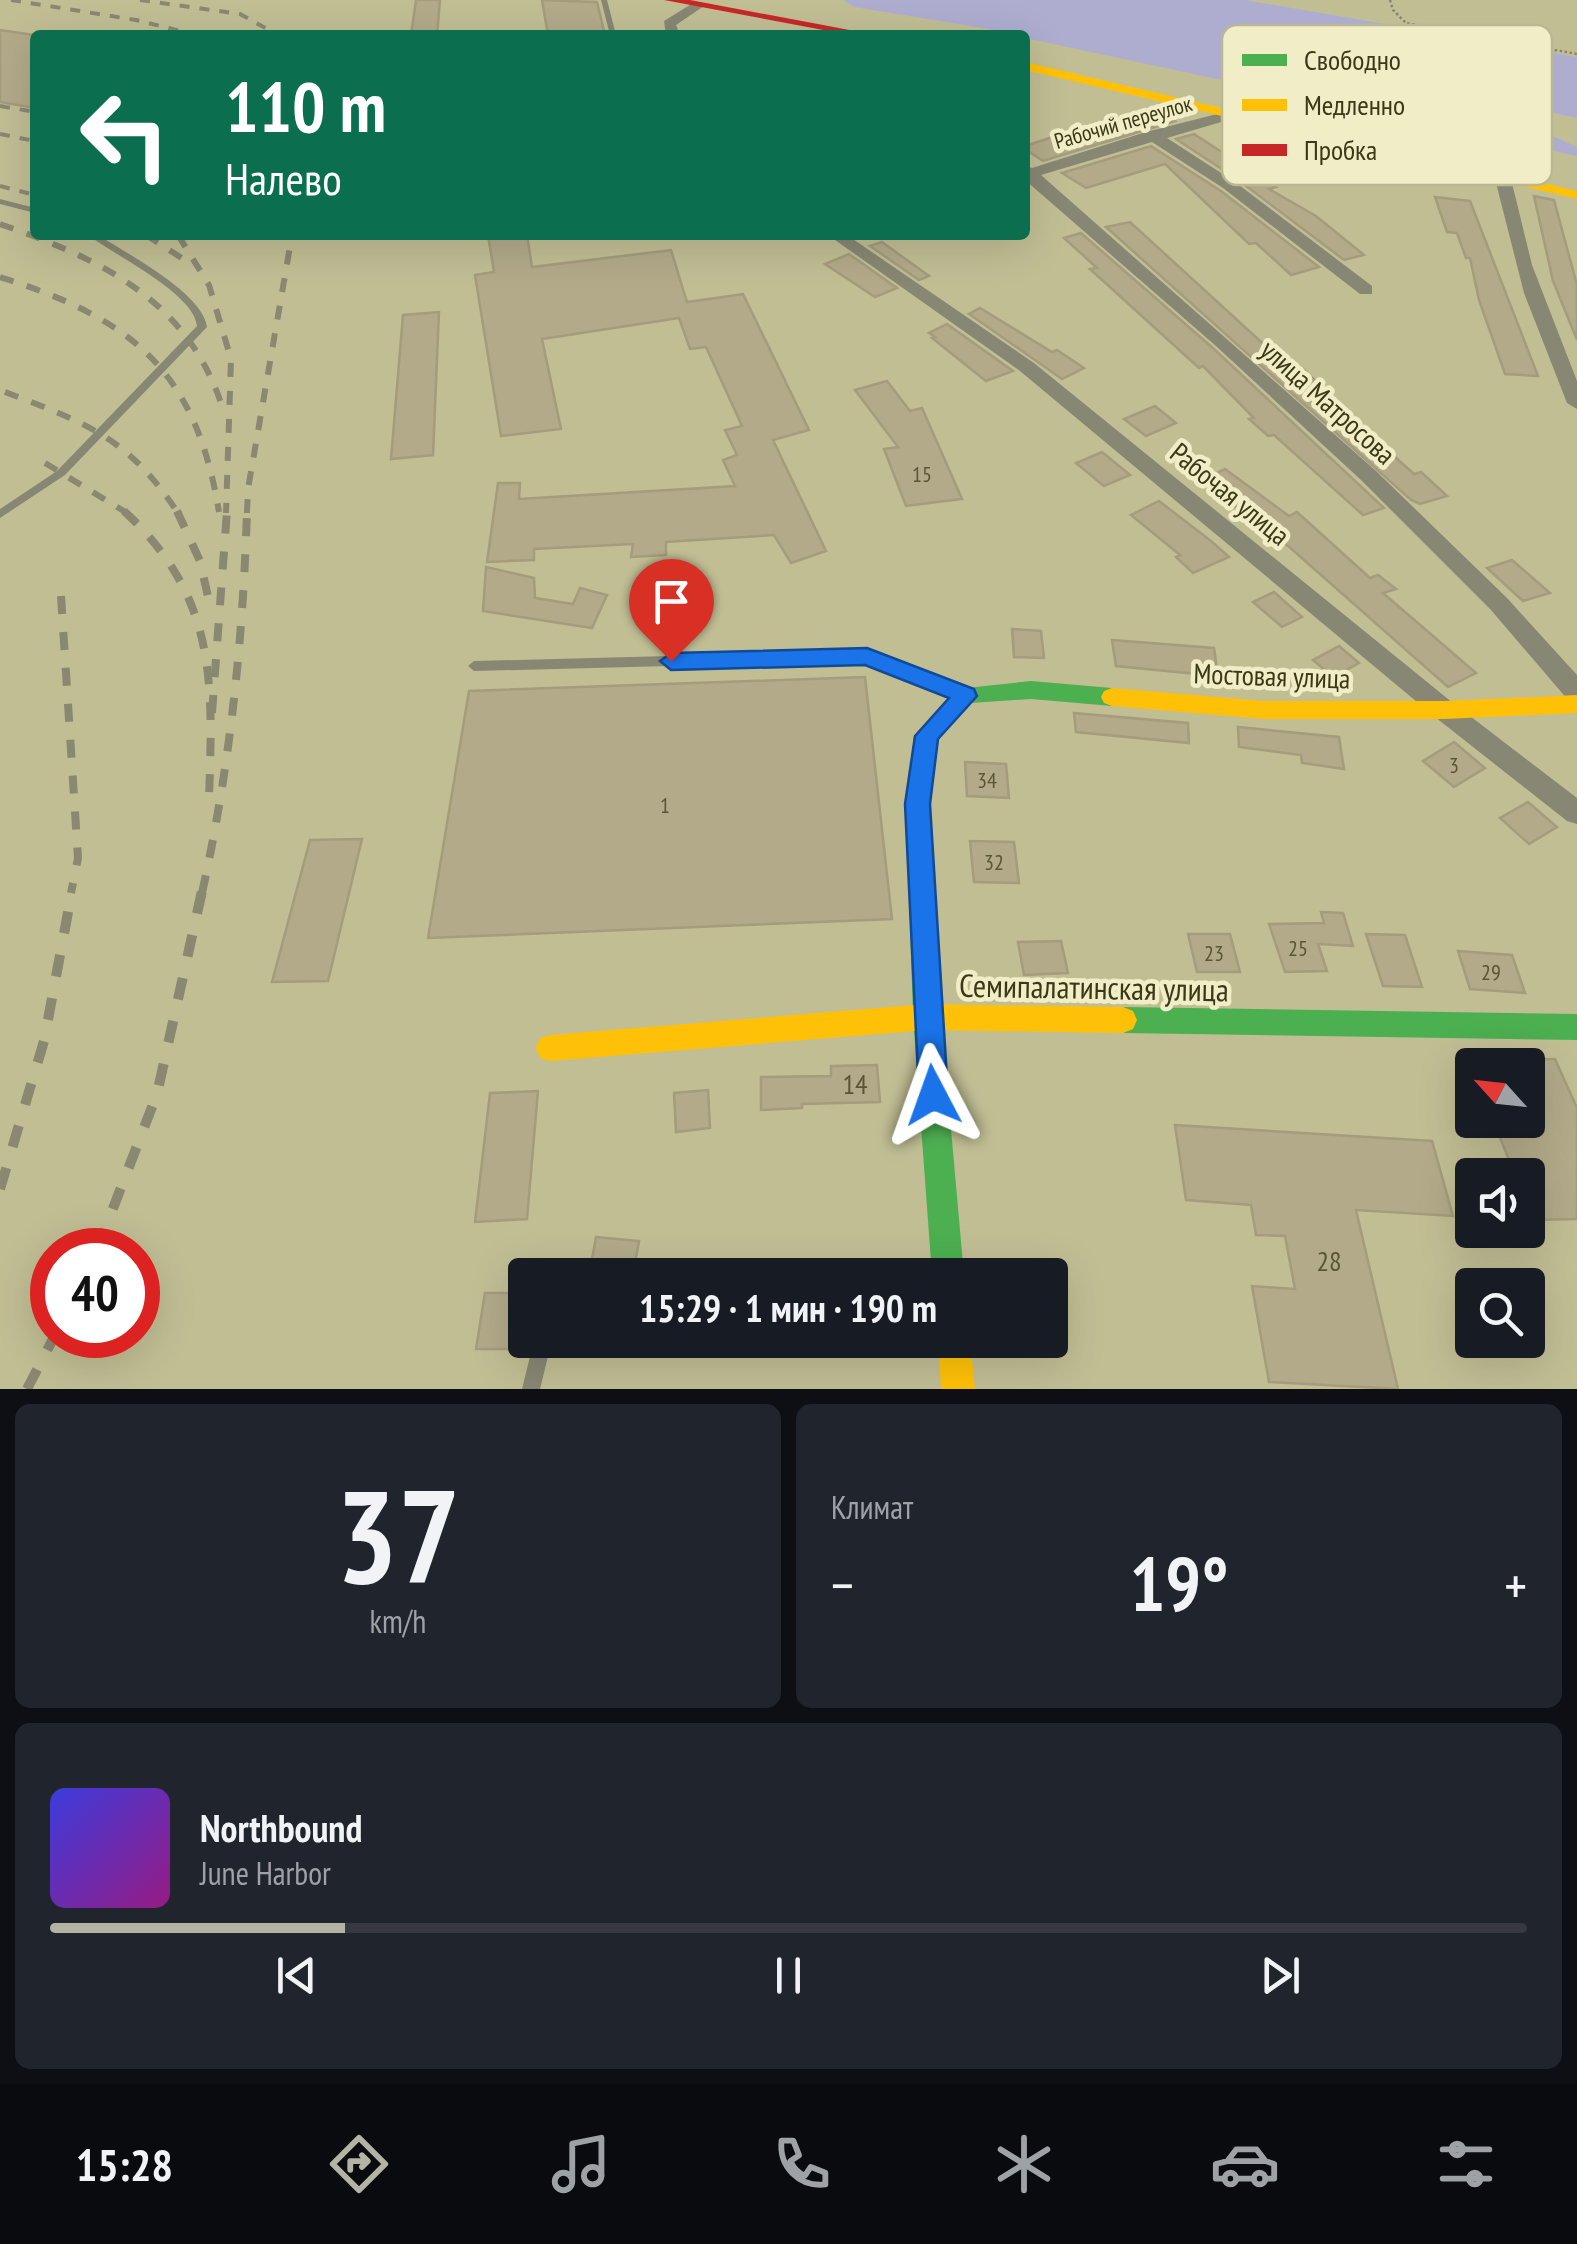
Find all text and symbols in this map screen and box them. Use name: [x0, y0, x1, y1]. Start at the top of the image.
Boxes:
legend: [1222, 25, 1552, 185]
text: Свободно: [1304, 41, 1401, 78]
text: 110 m: [225, 61, 386, 151]
icon: left: [60, 70, 190, 200]
text: Медленно: [1304, 86, 1405, 123]
street label: Рабочий переулок: [1051, 89, 1195, 155]
text: Пробка: [1304, 131, 1377, 168]
text: Налево: [225, 149, 342, 207]
street label: улица Матросова: [1253, 331, 1404, 472]
street label: Рабочая улица: [1163, 434, 1298, 553]
house number: 15: [912, 460, 932, 488]
pin: [629, 559, 714, 662]
icon: arrive: [644, 574, 699, 629]
street label: Мостовая улица: [1193, 654, 1351, 697]
house number: 3: [1449, 751, 1459, 779]
house number: 34: [977, 766, 997, 794]
house number: 1: [660, 791, 670, 819]
house number: 32: [984, 848, 1004, 876]
house number: 25: [1288, 934, 1308, 962]
house number: 23: [1204, 939, 1224, 967]
house number: 29: [1481, 958, 1501, 986]
street label: Семипалатинская улица: [959, 964, 1229, 1010]
position arrow: [881, 1043, 985, 1147]
north arrow: [1455, 1048, 1545, 1138]
map controls: [1455, 1048, 1545, 1358]
house number: 14: [842, 1065, 868, 1102]
button: sound: [1455, 1158, 1545, 1248]
speed limit sign: 40: [30, 1228, 160, 1358]
house number: 28: [1316, 1242, 1342, 1279]
button: search: [1455, 1268, 1545, 1358]
text: 15:29 · 1 мин · 190 m: [639, 1283, 937, 1332]
text: 37: [336, 1451, 460, 1619]
text: Климат: [831, 1486, 913, 1528]
text: 19°: [1129, 1535, 1229, 1632]
text: −: [831, 1549, 854, 1620]
text: +: [1504, 1549, 1527, 1620]
text: km/h: [370, 1600, 426, 1642]
text: Northbound: [200, 1803, 362, 1852]
text: June Harbor: [200, 1852, 331, 1894]
icon: previous: [269, 1948, 324, 2003]
icon: pause: [761, 1948, 816, 2003]
icon: next: [1253, 1948, 1308, 2003]
icon: directions: [324, 2129, 394, 2199]
icon: music: [546, 2129, 616, 2199]
icon: phone: [767, 2129, 837, 2199]
icon: climate: [989, 2129, 1059, 2199]
icon: car: [1210, 2129, 1280, 2199]
icon: filters: [1431, 2129, 1501, 2199]
text: 15:28: [76, 2135, 173, 2193]

